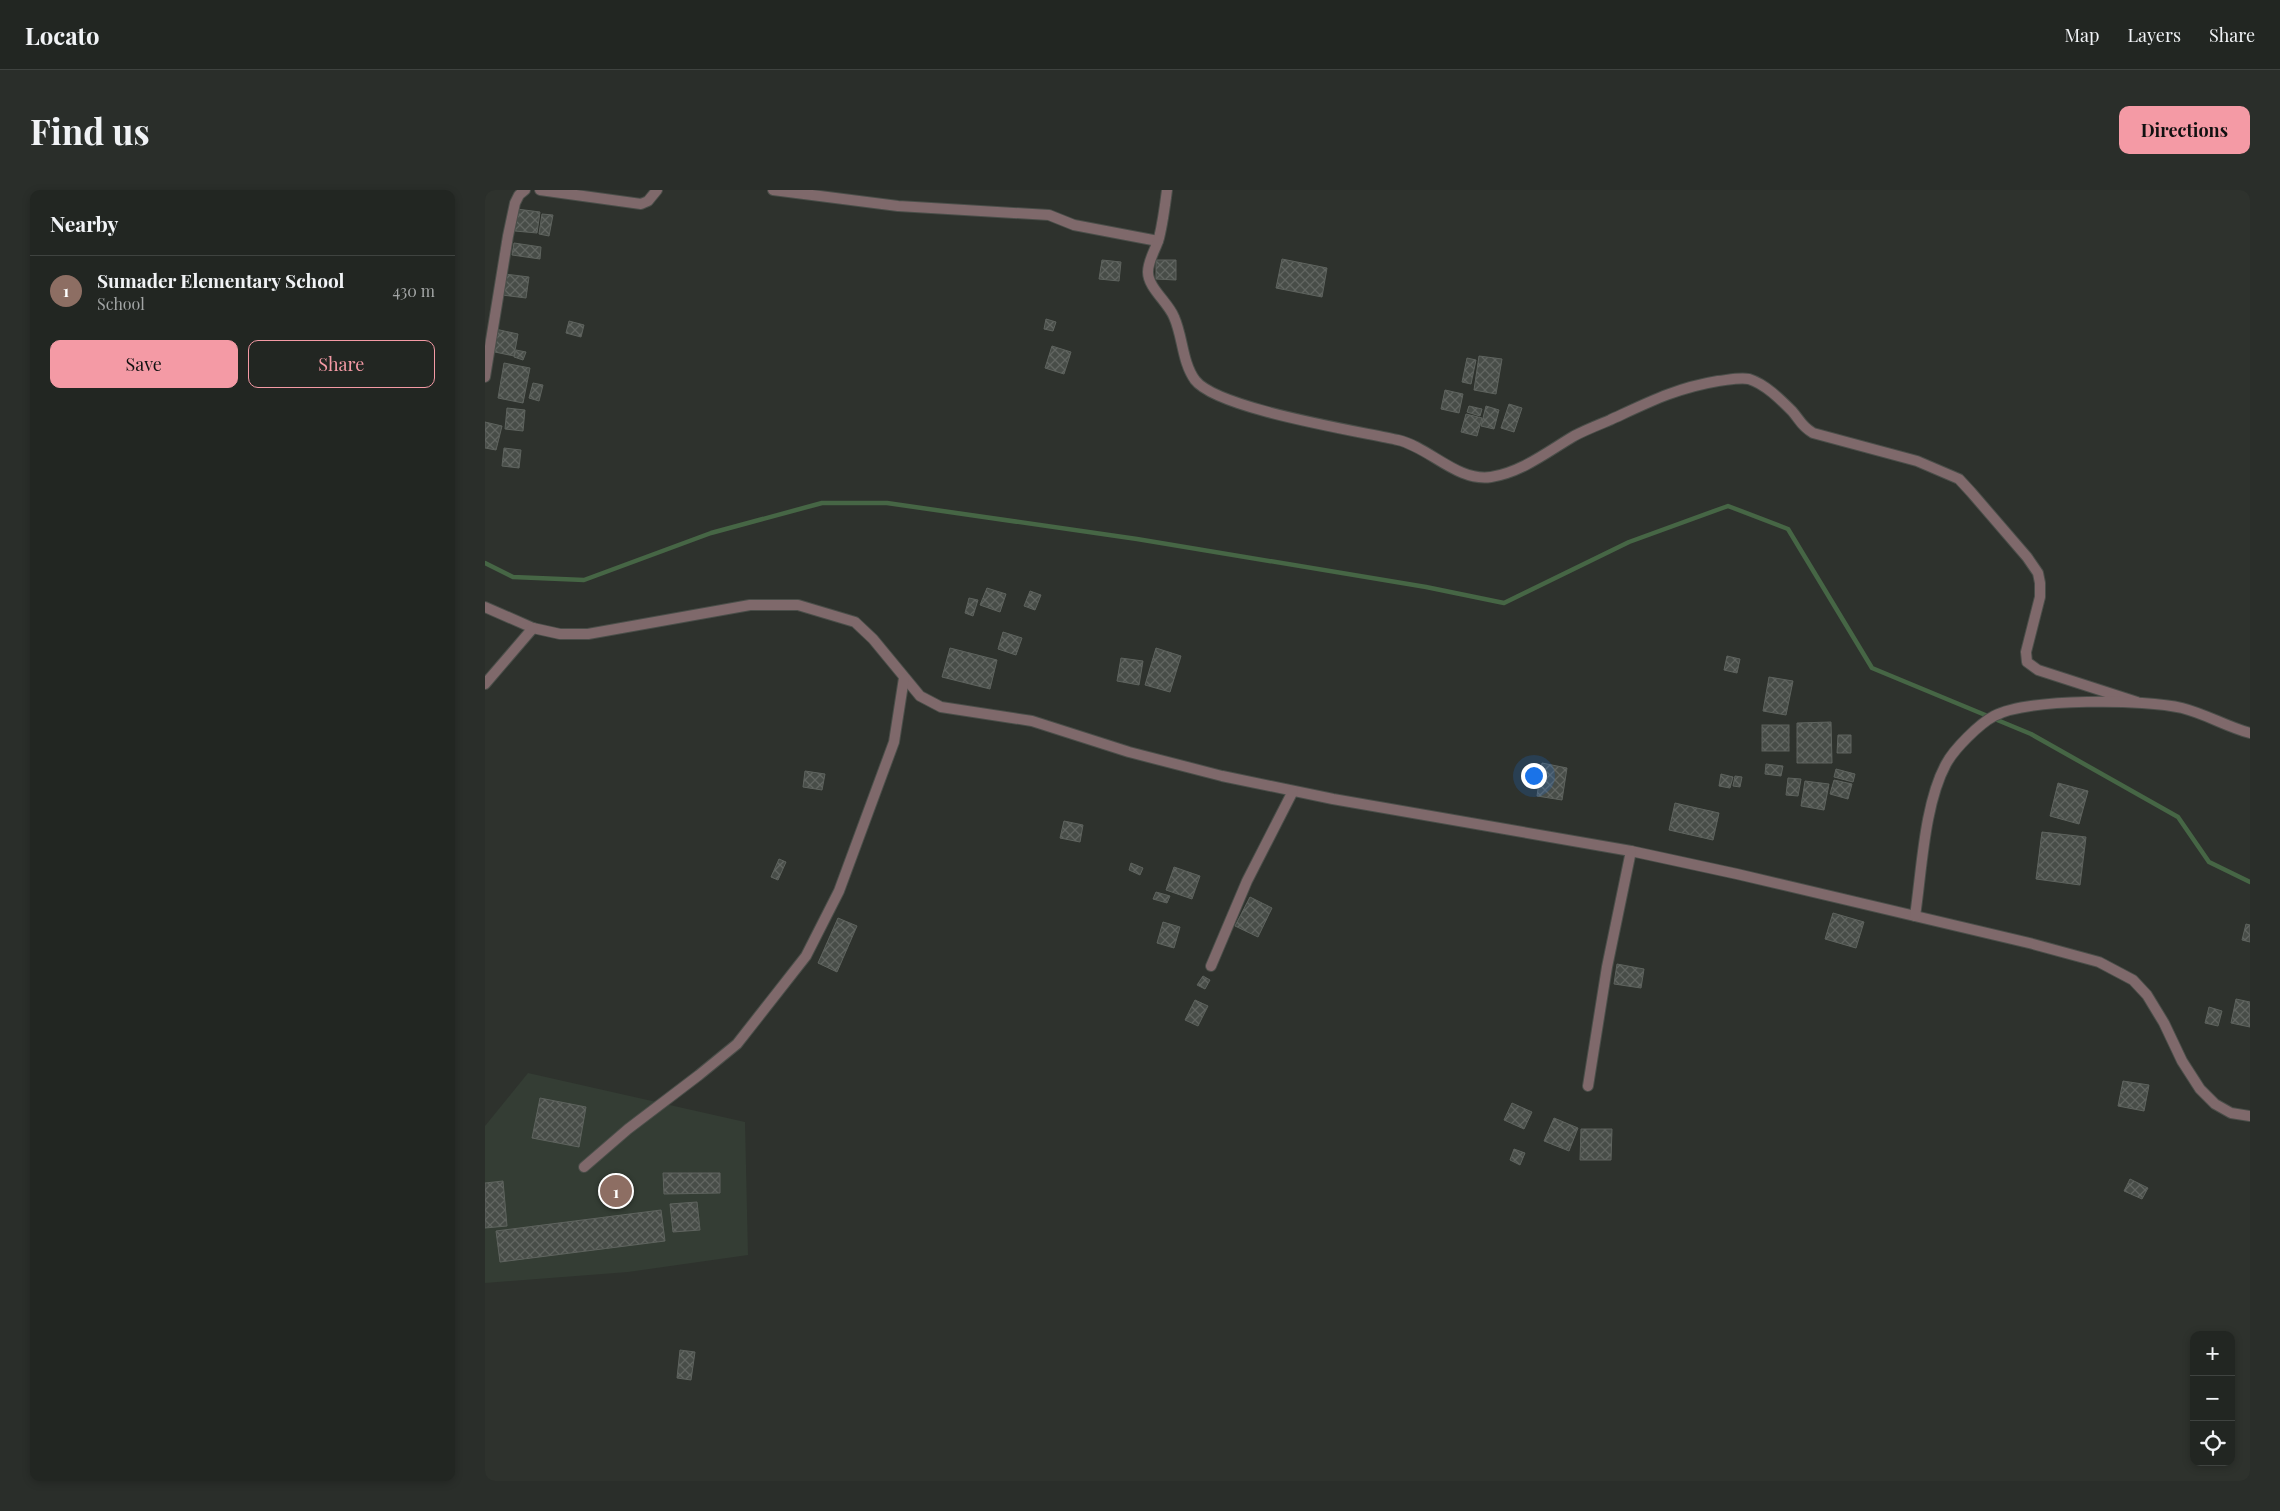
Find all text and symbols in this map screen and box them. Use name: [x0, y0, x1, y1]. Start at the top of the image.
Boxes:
text: Locato: [25, 19, 99, 51]
text: Map: [2064, 23, 2099, 47]
text: Layers: [2127, 23, 2181, 47]
text: Share: [2209, 23, 2255, 47]
button: Directions: [2119, 106, 2250, 154]
text: Find us: [30, 107, 150, 154]
text: Nearby: [50, 209, 119, 237]
text: Sumader Elementary School: [97, 267, 344, 293]
text: 1: [63, 280, 69, 301]
text: 430 m: [392, 280, 435, 301]
text: School: [97, 293, 145, 314]
button: Save: [50, 340, 238, 388]
button: Share: [248, 340, 435, 388]
your location: [1521, 763, 1547, 789]
pin: 1: [600, 1172, 632, 1210]
map controls: [2190, 1331, 2235, 1466]
button: +: [2190, 1331, 2235, 1376]
button: −: [2190, 1376, 2235, 1421]
button: locate: [2190, 1421, 2235, 1466]

